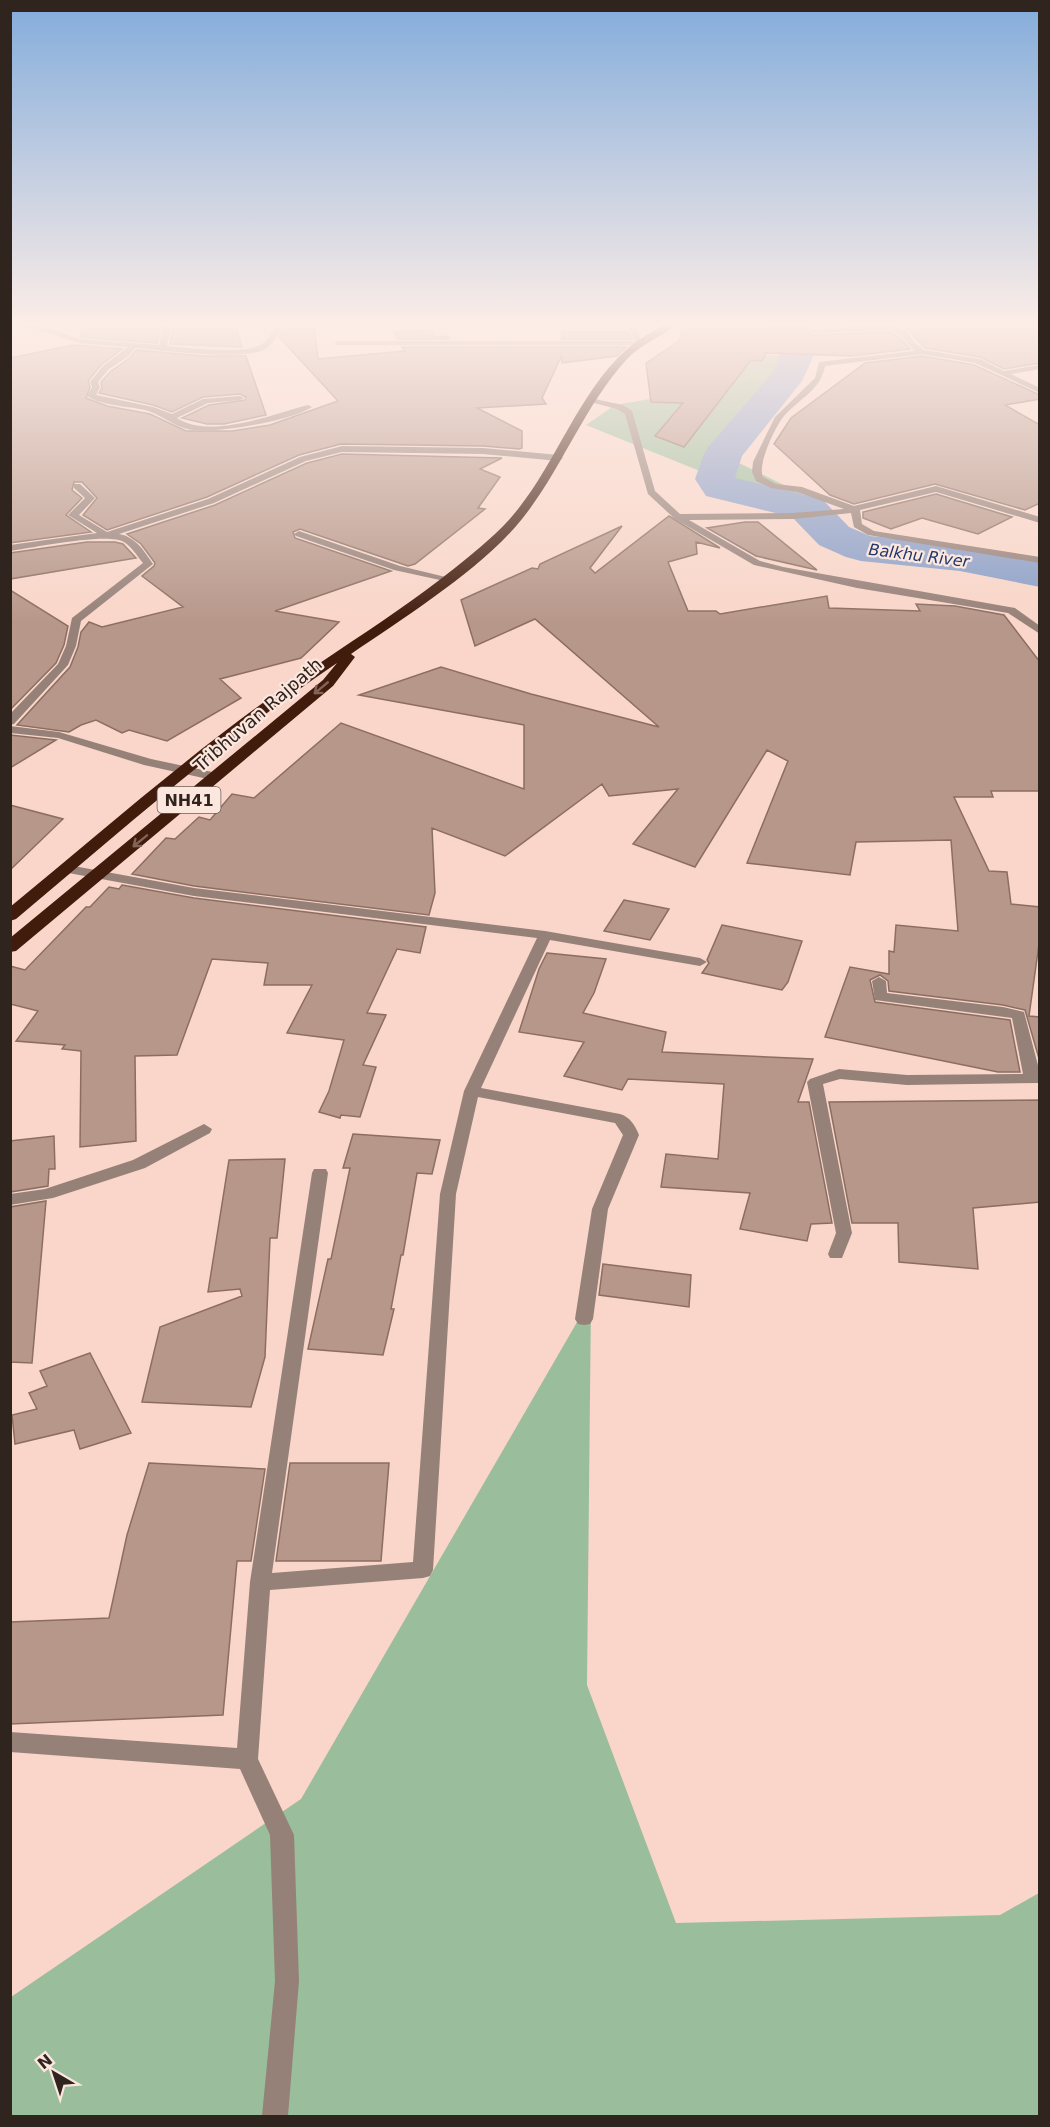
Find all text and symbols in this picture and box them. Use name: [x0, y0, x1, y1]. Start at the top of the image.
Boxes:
water label: Balkhu River: [868, 540, 972, 571]
street label: Tribhuvan Rajpath: [189, 653, 326, 777]
one-way arrow: [314, 681, 329, 695]
road number: NH41: [158, 787, 220, 813]
one-way arrow: [132, 834, 148, 847]
north arrow: [24, 2043, 84, 2103]
text: N: [34, 2050, 56, 2073]

